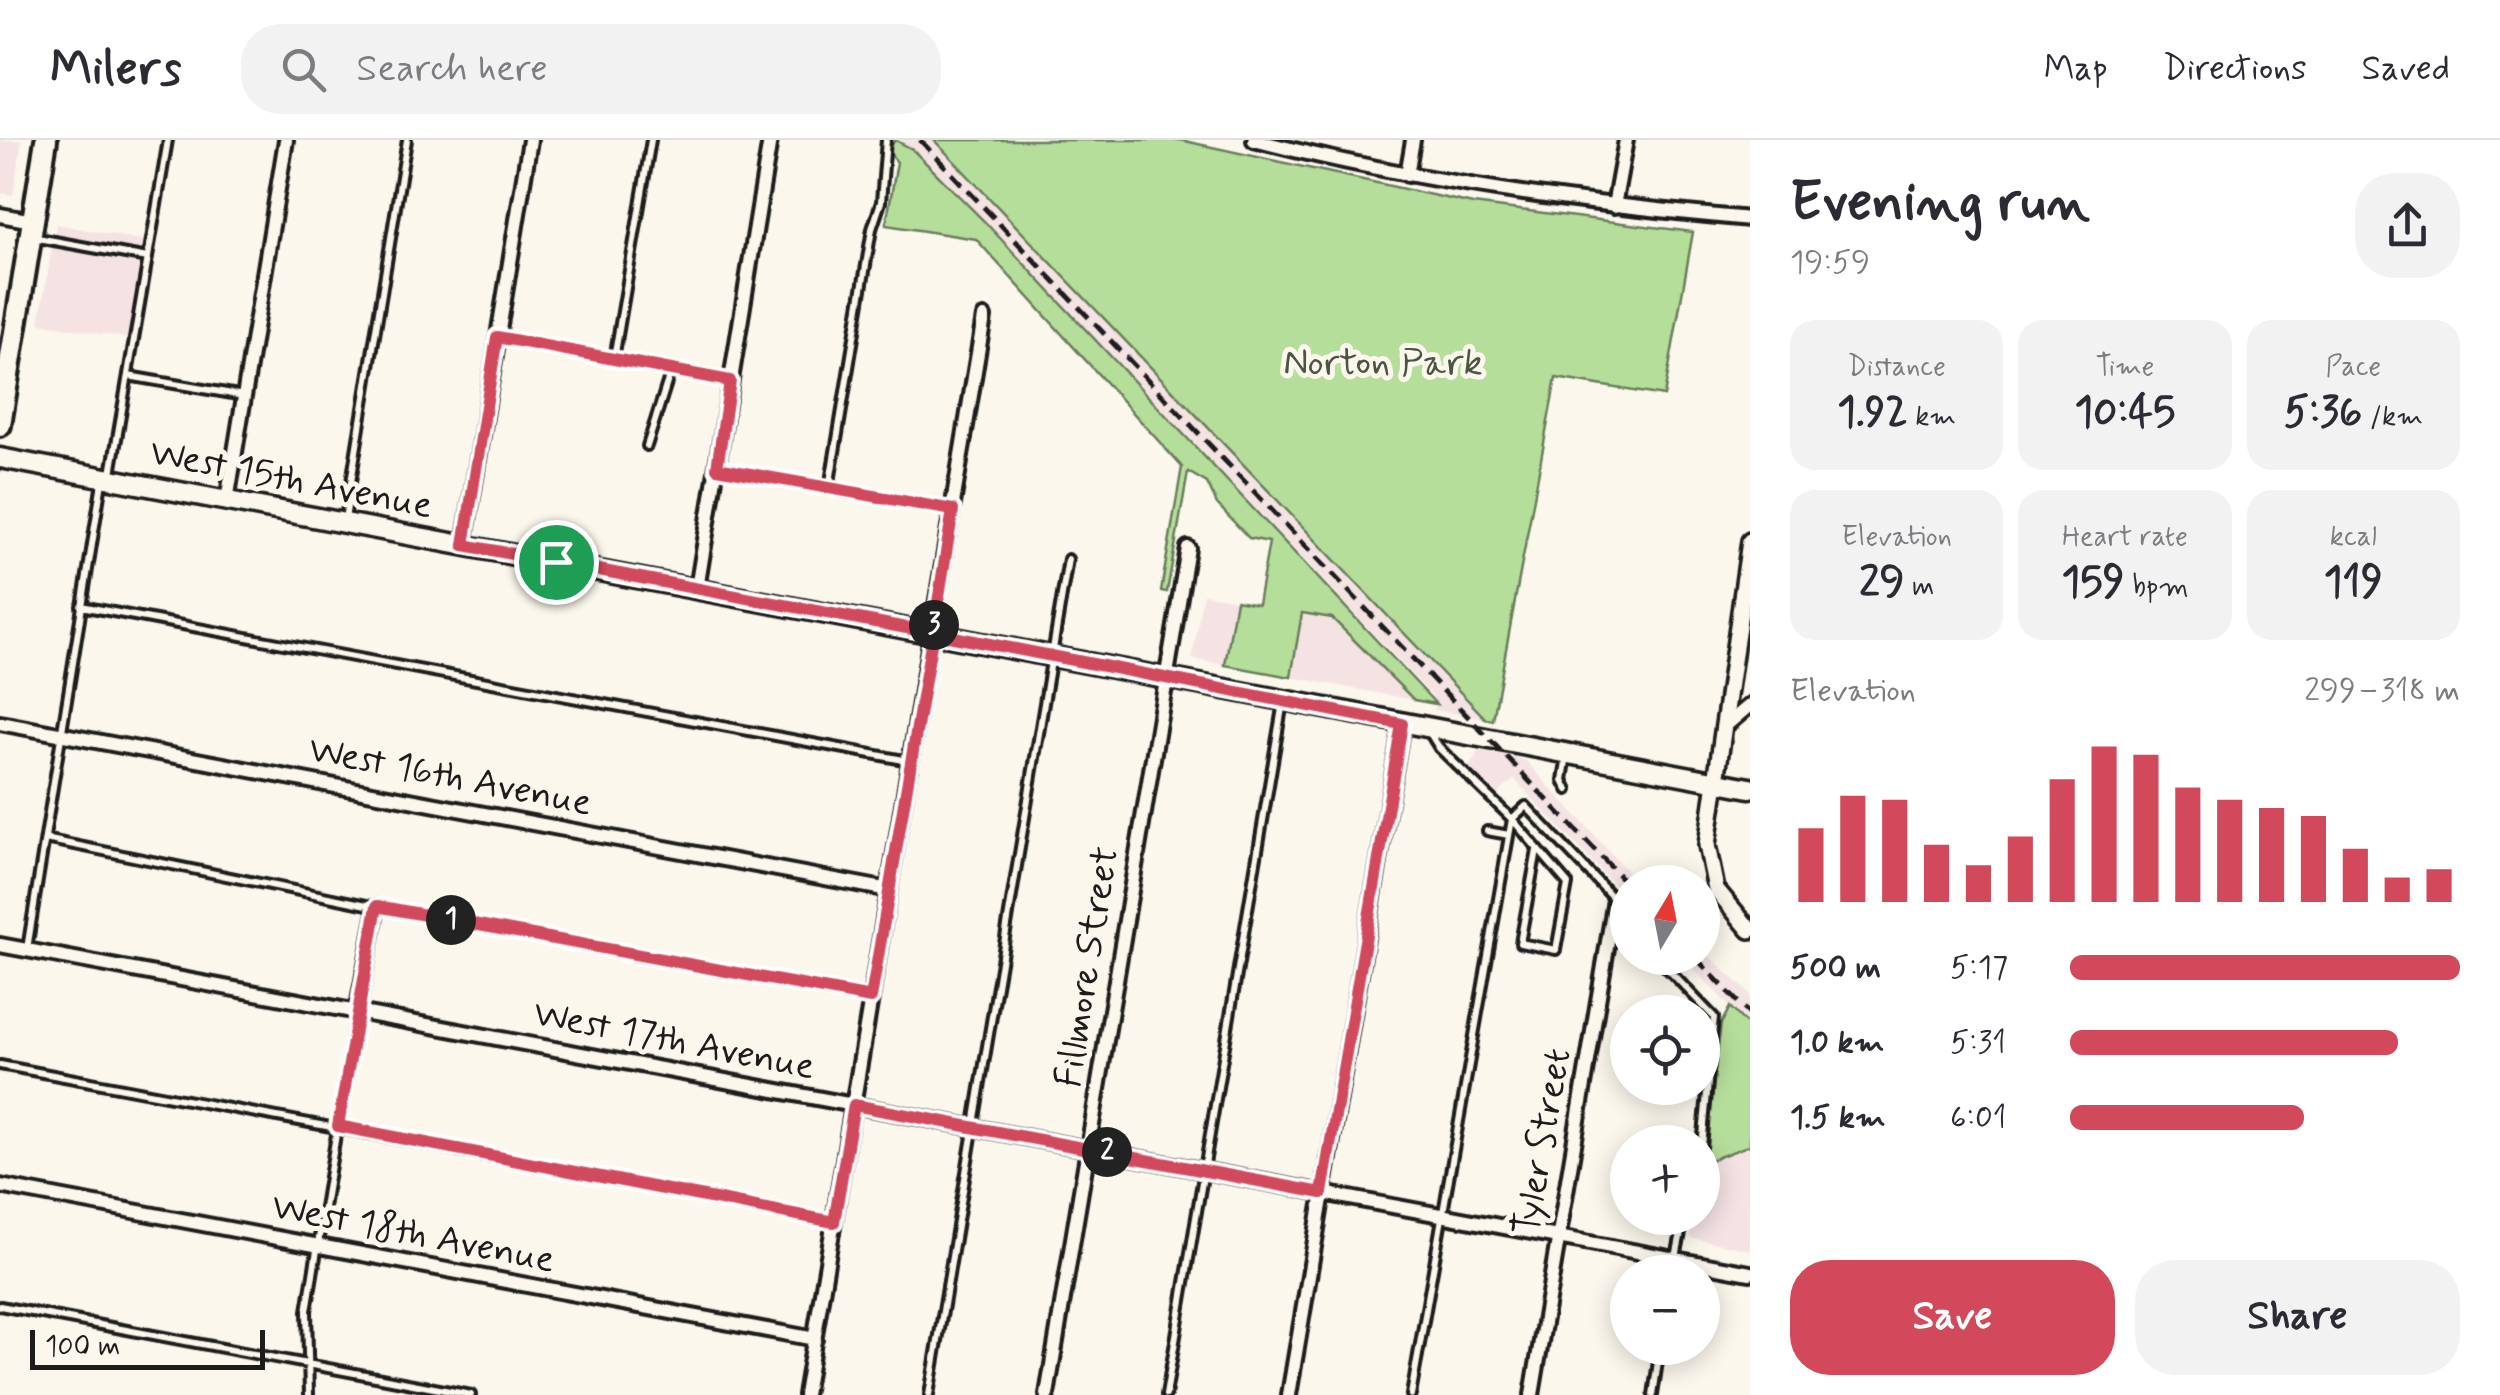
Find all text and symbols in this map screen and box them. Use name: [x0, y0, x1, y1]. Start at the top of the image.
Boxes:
search box: [241, 24, 941, 114]
text: Milers: [50, 38, 181, 101]
icon: search: [276, 42, 331, 97]
text: Search here: [356, 45, 548, 94]
text: Map: [2044, 46, 2108, 92]
text: Directions: [2163, 46, 2307, 92]
text: Saved: [2362, 46, 2450, 92]
text: Evening run: [1790, 168, 2090, 240]
button: share: [2355, 173, 2460, 278]
text: 19:59: [1790, 242, 1870, 284]
park label: Norton Park: [1283, 339, 1483, 388]
text: Distance: [1847, 349, 1946, 386]
text: Time: [2096, 349, 2154, 386]
text: Pace: [2325, 349, 2381, 386]
text: 1.92: [1837, 386, 1908, 441]
text: 10:45: [2075, 386, 2175, 441]
text: 5:36: [2284, 386, 2362, 441]
text: km: [1908, 399, 1956, 436]
text: /km: [2362, 399, 2423, 436]
street label: West 15th Avenue: [146, 429, 436, 531]
text: Elevation: [1842, 519, 1952, 556]
text: Heart rate: [2062, 519, 2188, 556]
text: kcal: [2330, 519, 2377, 556]
pin: [514, 520, 599, 605]
icon: arrive: [529, 535, 584, 590]
text: 29: [1859, 556, 1905, 611]
text: 159: [2061, 556, 2125, 611]
text: 119: [2324, 556, 2383, 611]
text: m: [1905, 569, 1934, 606]
text: bpm: [2125, 569, 2189, 606]
pin: 3: [909, 600, 959, 650]
text: 3: [928, 606, 940, 643]
text: Elevation: [1790, 670, 1916, 712]
text: 299–318 m: [2304, 670, 2460, 712]
street label: West 16th Avenue: [304, 726, 596, 828]
street label: Fillmore Street: [1045, 843, 1131, 1091]
north arrow: [1610, 865, 1720, 975]
map controls: [1610, 865, 1720, 1365]
pin: 1: [426, 895, 476, 945]
text: 1: [445, 901, 457, 938]
text: 500 m: [1790, 947, 1881, 989]
text: 5:17: [1950, 947, 2008, 989]
street label: West 17th Avenue: [529, 990, 819, 1092]
button: locate: [1610, 995, 1720, 1105]
text: 1.0 km: [1790, 1022, 1884, 1064]
text: 5:31: [1950, 1022, 2006, 1064]
street label: Tyler Street: [1502, 1045, 1584, 1239]
text: 1.5 km: [1790, 1097, 1886, 1139]
text: 6:01: [1950, 1097, 2007, 1139]
button: +: [1610, 1125, 1720, 1235]
pin: 2: [1082, 1127, 1132, 1177]
text: 2: [1100, 1133, 1114, 1170]
street label: West 18th Avenue: [267, 1183, 559, 1285]
button: −: [1610, 1255, 1720, 1365]
button: Save: [1790, 1260, 2115, 1375]
button: Share: [2135, 1260, 2460, 1375]
scale bar: [30, 1325, 265, 1370]
text: 100 m: [45, 1329, 120, 1366]

